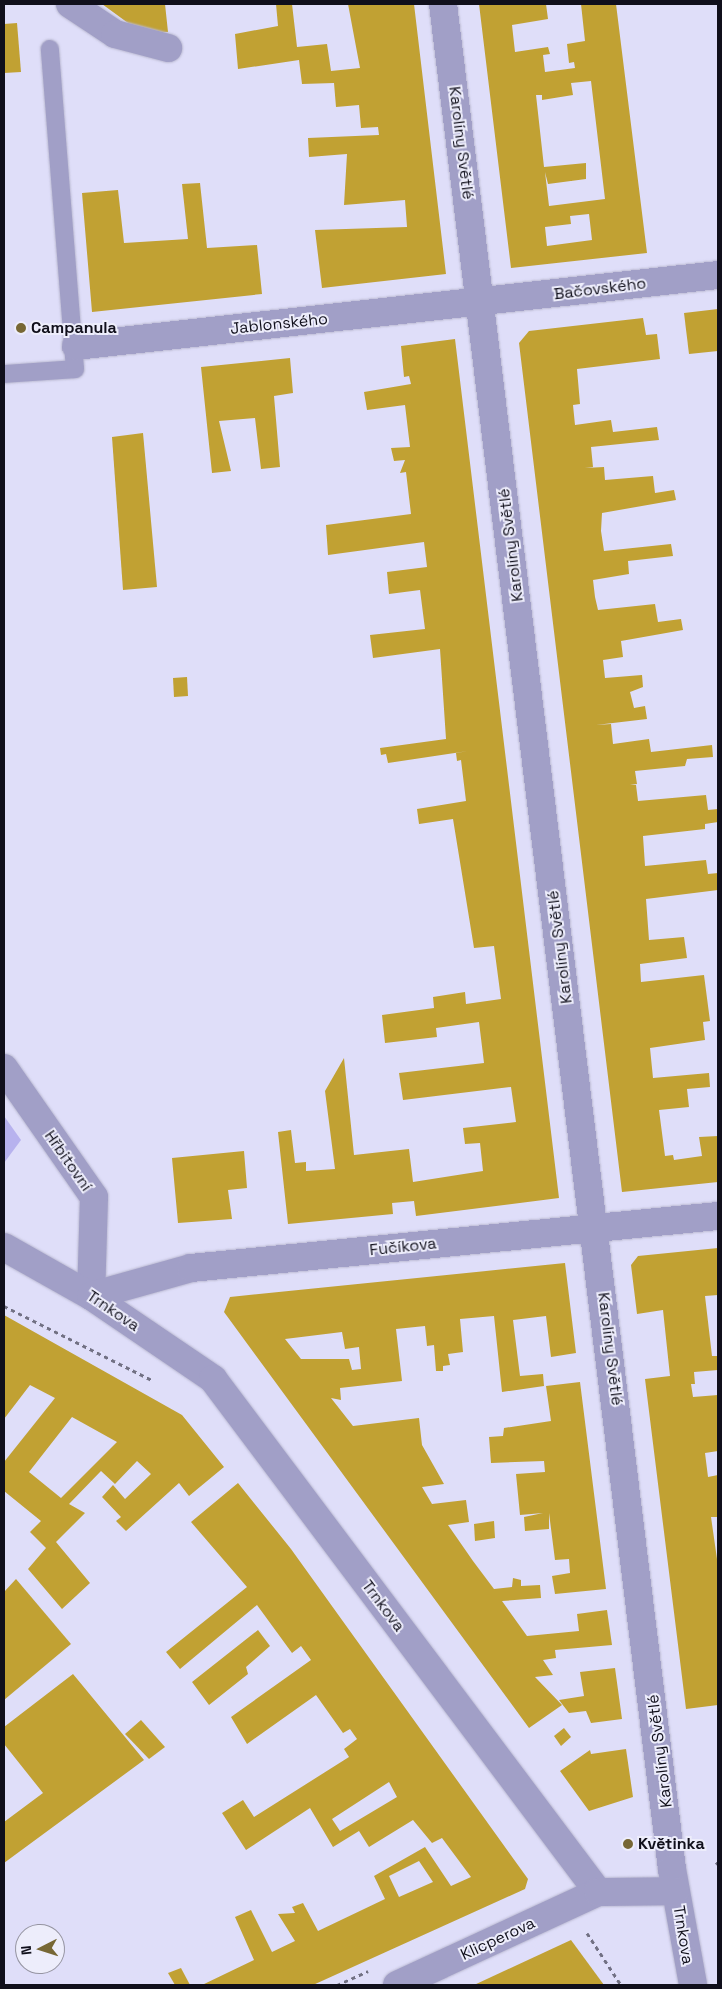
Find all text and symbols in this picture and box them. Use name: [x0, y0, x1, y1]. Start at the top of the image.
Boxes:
street label: Karolíny Světlé: [445, 85, 477, 201]
street label: Bačovského: [553, 274, 647, 304]
street label: Jablonského: [229, 309, 329, 339]
place label: Campanula: [31, 318, 117, 338]
marker: Campanula: [15, 322, 27, 334]
street label: Karolíny Světlé: [495, 487, 527, 603]
street label: Karolíny Světlé: [544, 889, 576, 1005]
street label: Hřbitovní: [40, 1127, 96, 1195]
street label: Fučíkova: [369, 1234, 437, 1260]
street label: Trnkova: [83, 1286, 143, 1336]
street label: Karolíny Světlé: [594, 1291, 626, 1407]
street label: Trnkova: [357, 1577, 409, 1635]
street label: Karolíny Světlé: [644, 1693, 676, 1809]
place label: Květinka: [638, 1834, 705, 1854]
marker: Květinka: [622, 1838, 634, 1850]
street label: Trnkova: [669, 1904, 697, 1966]
street label: Klicperova: [458, 1913, 538, 1965]
north arrow: [15, 1924, 65, 1974]
text: N: [17, 1945, 35, 1956]

